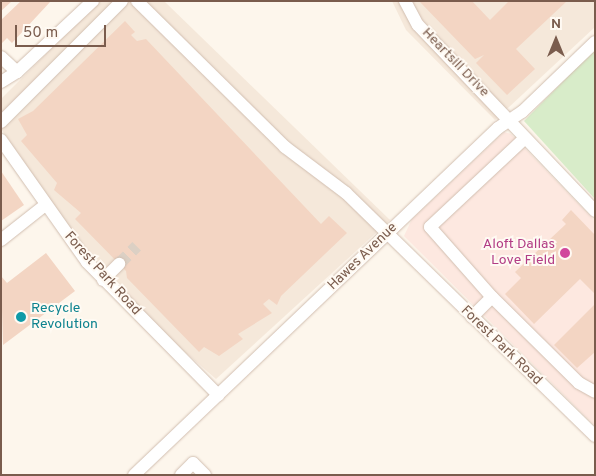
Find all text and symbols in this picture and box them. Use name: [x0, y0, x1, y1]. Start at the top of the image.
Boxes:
scale bar: [18, 15, 109, 47]
north arrow: [531, 15, 581, 65]
text: N: [551, 16, 561, 33]
text: 50 m: [23, 24, 58, 43]
street label: Heartsill Drive: [418, 25, 492, 101]
street label: Hawes Avenue: [325, 220, 401, 294]
street label: Forest Park Road: [60, 229, 144, 319]
place label: Aloft Dallas Love Field: [483, 237, 555, 270]
marker: Aloft Dallas Love Field: [559, 247, 571, 259]
place label: Recycle Revolution: [31, 301, 98, 334]
street label: Forest Park Road: [457, 303, 545, 389]
marker: Recycle Revolution: [15, 311, 27, 323]

